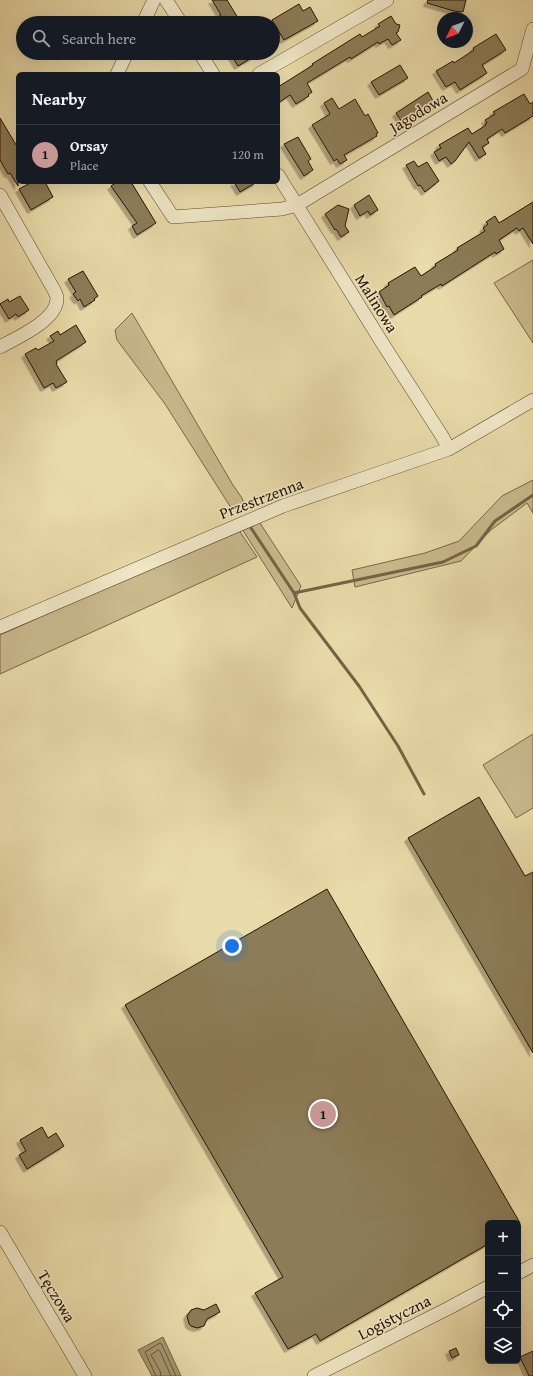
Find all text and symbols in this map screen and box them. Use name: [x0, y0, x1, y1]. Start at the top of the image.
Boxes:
north arrow: [437, 12, 473, 48]
search box: [16, 16, 280, 60]
icon: search: [30, 27, 52, 49]
text: Search here: [62, 28, 136, 49]
street label: Jagodowa: [383, 85, 452, 140]
text: Nearby: [32, 86, 86, 111]
text: Orsay: [70, 135, 108, 156]
text: 1: [42, 145, 48, 164]
text: 120 m: [232, 145, 264, 164]
text: Place: [70, 156, 99, 175]
street label: Malinowa: [350, 269, 405, 337]
street label: Przestrzenna: [215, 471, 307, 525]
your location: [222, 936, 242, 956]
pin: 1: [310, 1099, 336, 1129]
map controls: [485, 1220, 521, 1364]
button: +: [485, 1220, 521, 1256]
button: −: [485, 1256, 521, 1292]
street label: Tęczowa: [32, 1265, 82, 1327]
street label: Logistyczna: [353, 1288, 435, 1346]
button: locate: [485, 1292, 521, 1328]
button: layers: [485, 1328, 521, 1364]

